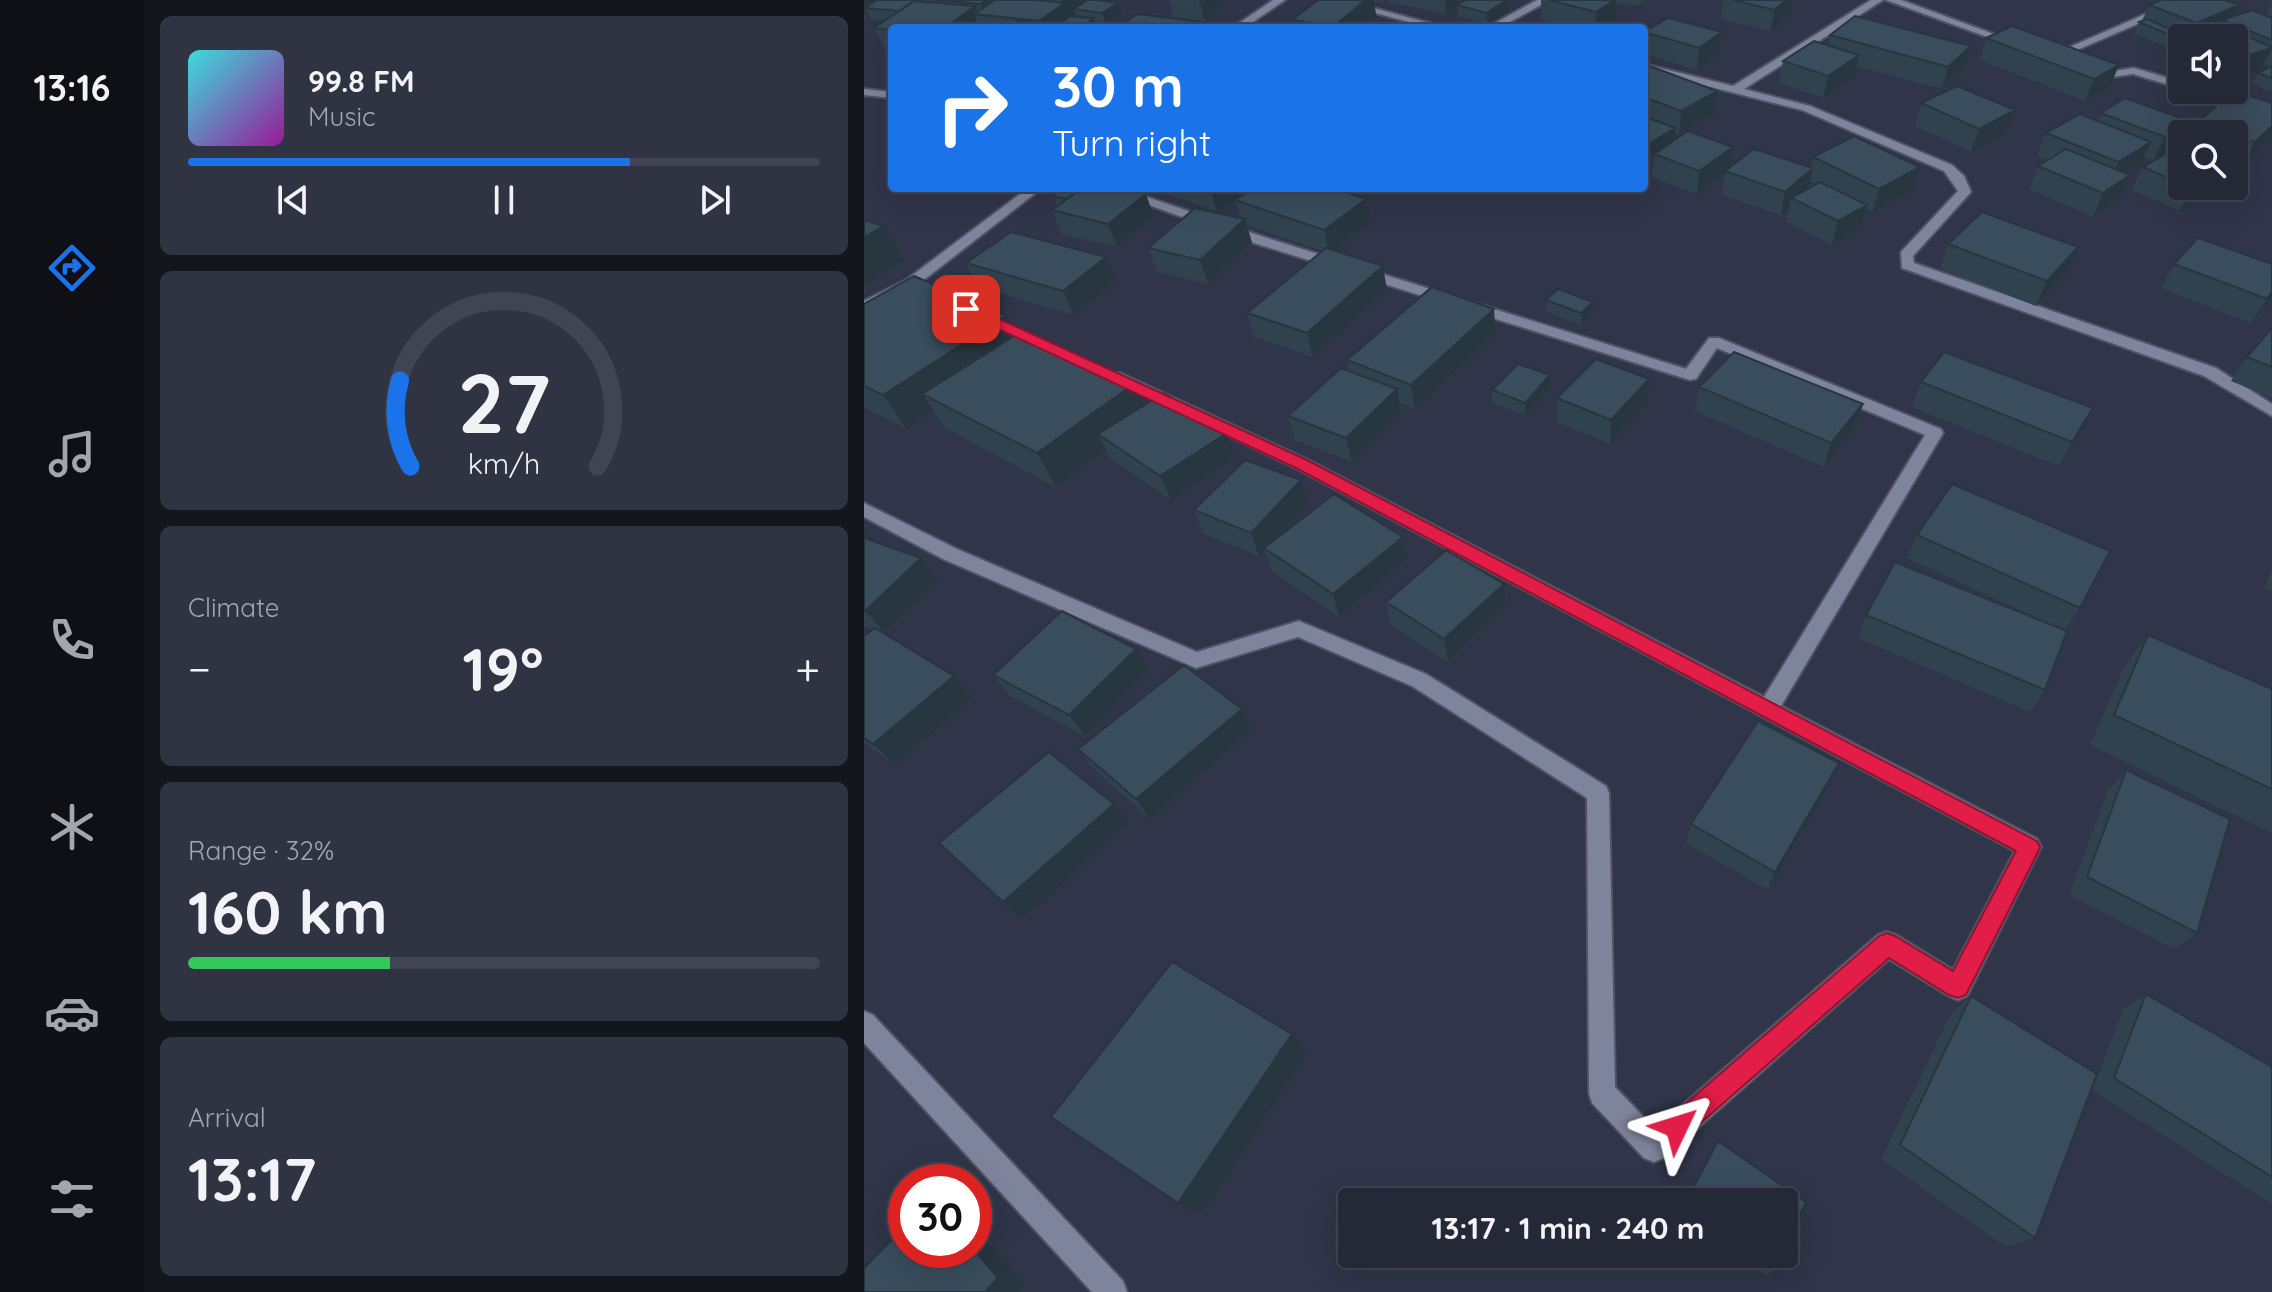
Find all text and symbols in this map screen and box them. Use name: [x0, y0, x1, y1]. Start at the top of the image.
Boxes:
map controls: [2168, 24, 2248, 200]
button: sound: [2168, 24, 2248, 104]
text: 30 m: [1052, 51, 1184, 121]
icon: right: [920, 56, 1024, 160]
text: 99.8 FM: [308, 62, 415, 100]
text: 13:16: [33, 65, 111, 110]
text: Music: [308, 100, 376, 133]
text: Turn right: [1052, 120, 1211, 165]
button: search: [2168, 120, 2248, 200]
icon: previous: [271, 178, 315, 222]
icon: pause: [482, 178, 526, 222]
icon: next: [693, 178, 737, 222]
icon: directions: [44, 240, 100, 296]
pin: [932, 275, 1000, 343]
icon: arrive: [944, 287, 988, 331]
text: 27: [457, 349, 551, 453]
icon: music: [44, 426, 100, 482]
text: km/h: [468, 445, 540, 481]
text: Climate: [188, 591, 279, 624]
icon: phone: [44, 612, 100, 668]
text: 19°: [463, 631, 544, 706]
text: −: [188, 641, 211, 696]
text: +: [795, 641, 820, 696]
icon: climate: [44, 799, 100, 855]
text: Range · 32%: [188, 834, 334, 867]
text: 160 km: [188, 874, 388, 949]
icon: car: [44, 985, 100, 1041]
position arrow: [1635, 1085, 1719, 1169]
text: Arrival: [188, 1101, 266, 1134]
text: 13:17: [188, 1141, 316, 1216]
speed limit sign: 30: [888, 1164, 992, 1268]
icon: filters: [44, 1171, 100, 1227]
text: 13:17 · 1 min · 240 m: [1432, 1209, 1704, 1247]

